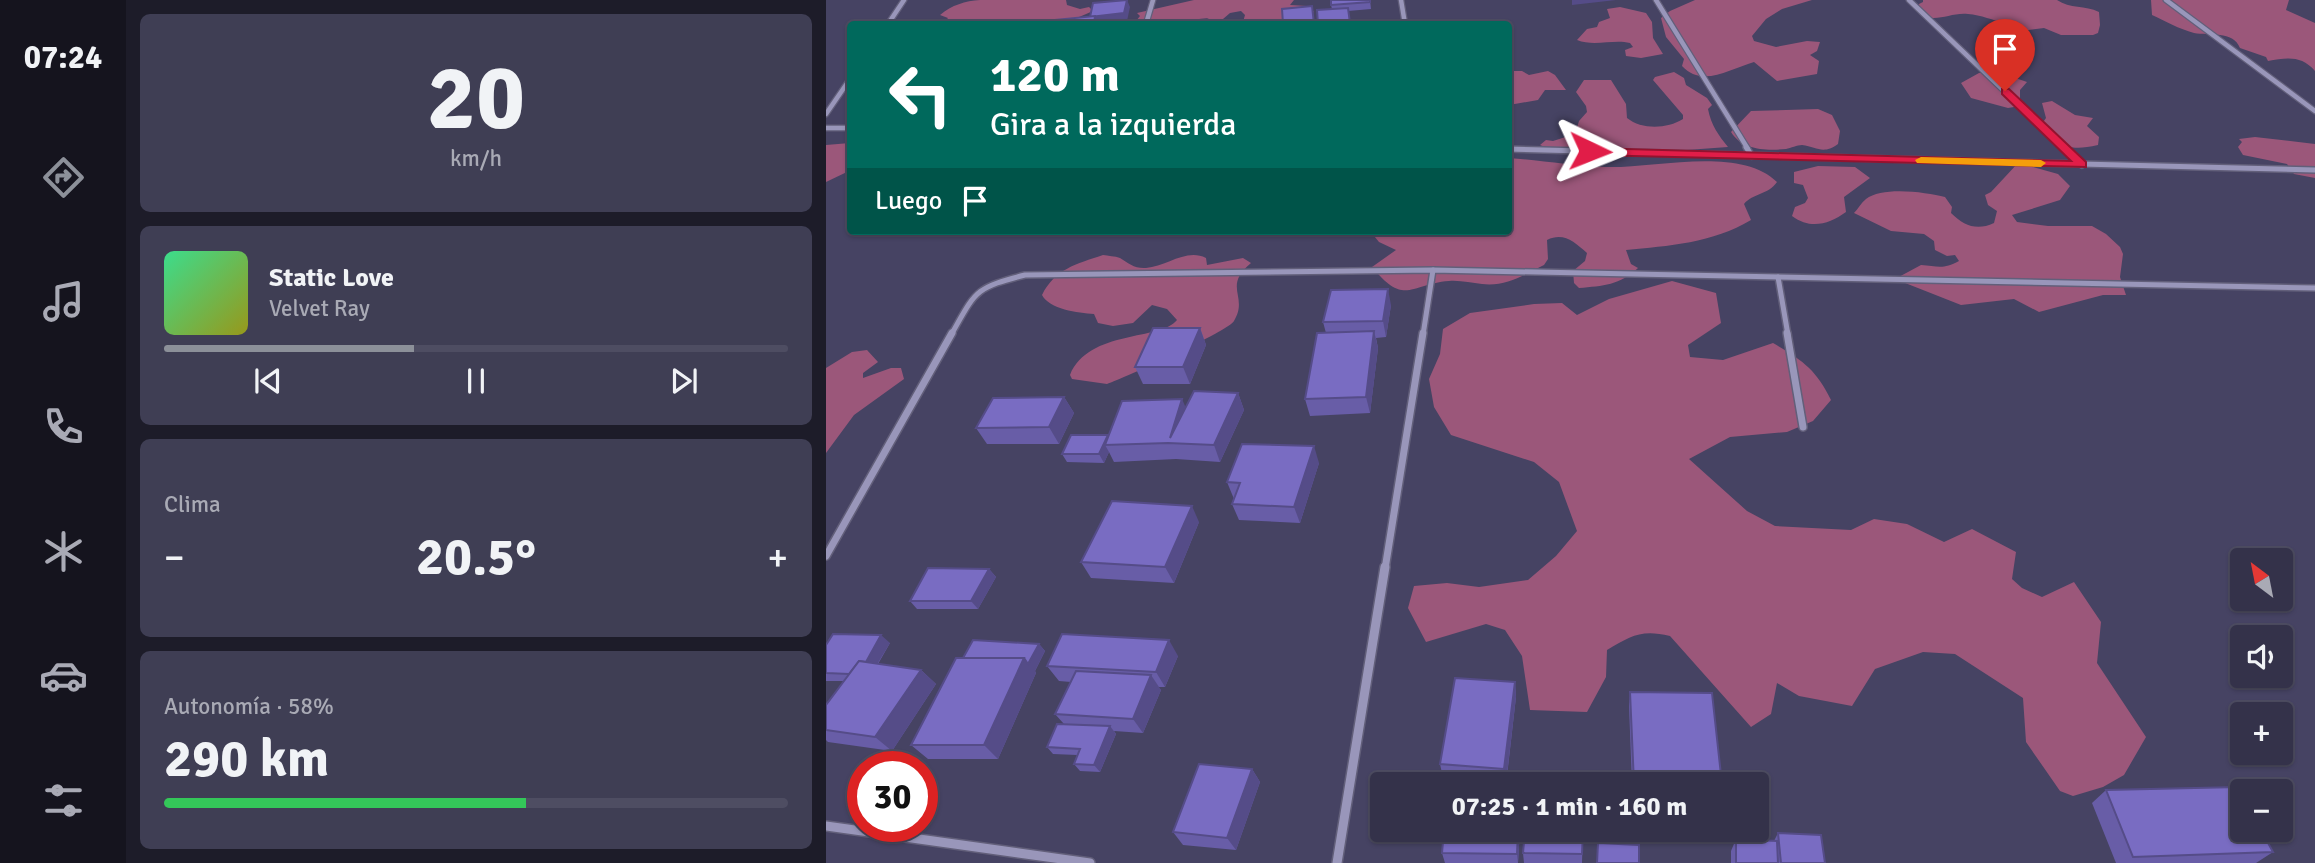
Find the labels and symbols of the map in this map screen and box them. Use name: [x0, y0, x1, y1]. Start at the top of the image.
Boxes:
pin: [1975, 19, 2035, 91]
position arrow: [1553, 114, 1627, 188]
north arrow: [2230, 548, 2292, 611]
speed limit sign: 30: [847, 751, 938, 842]

